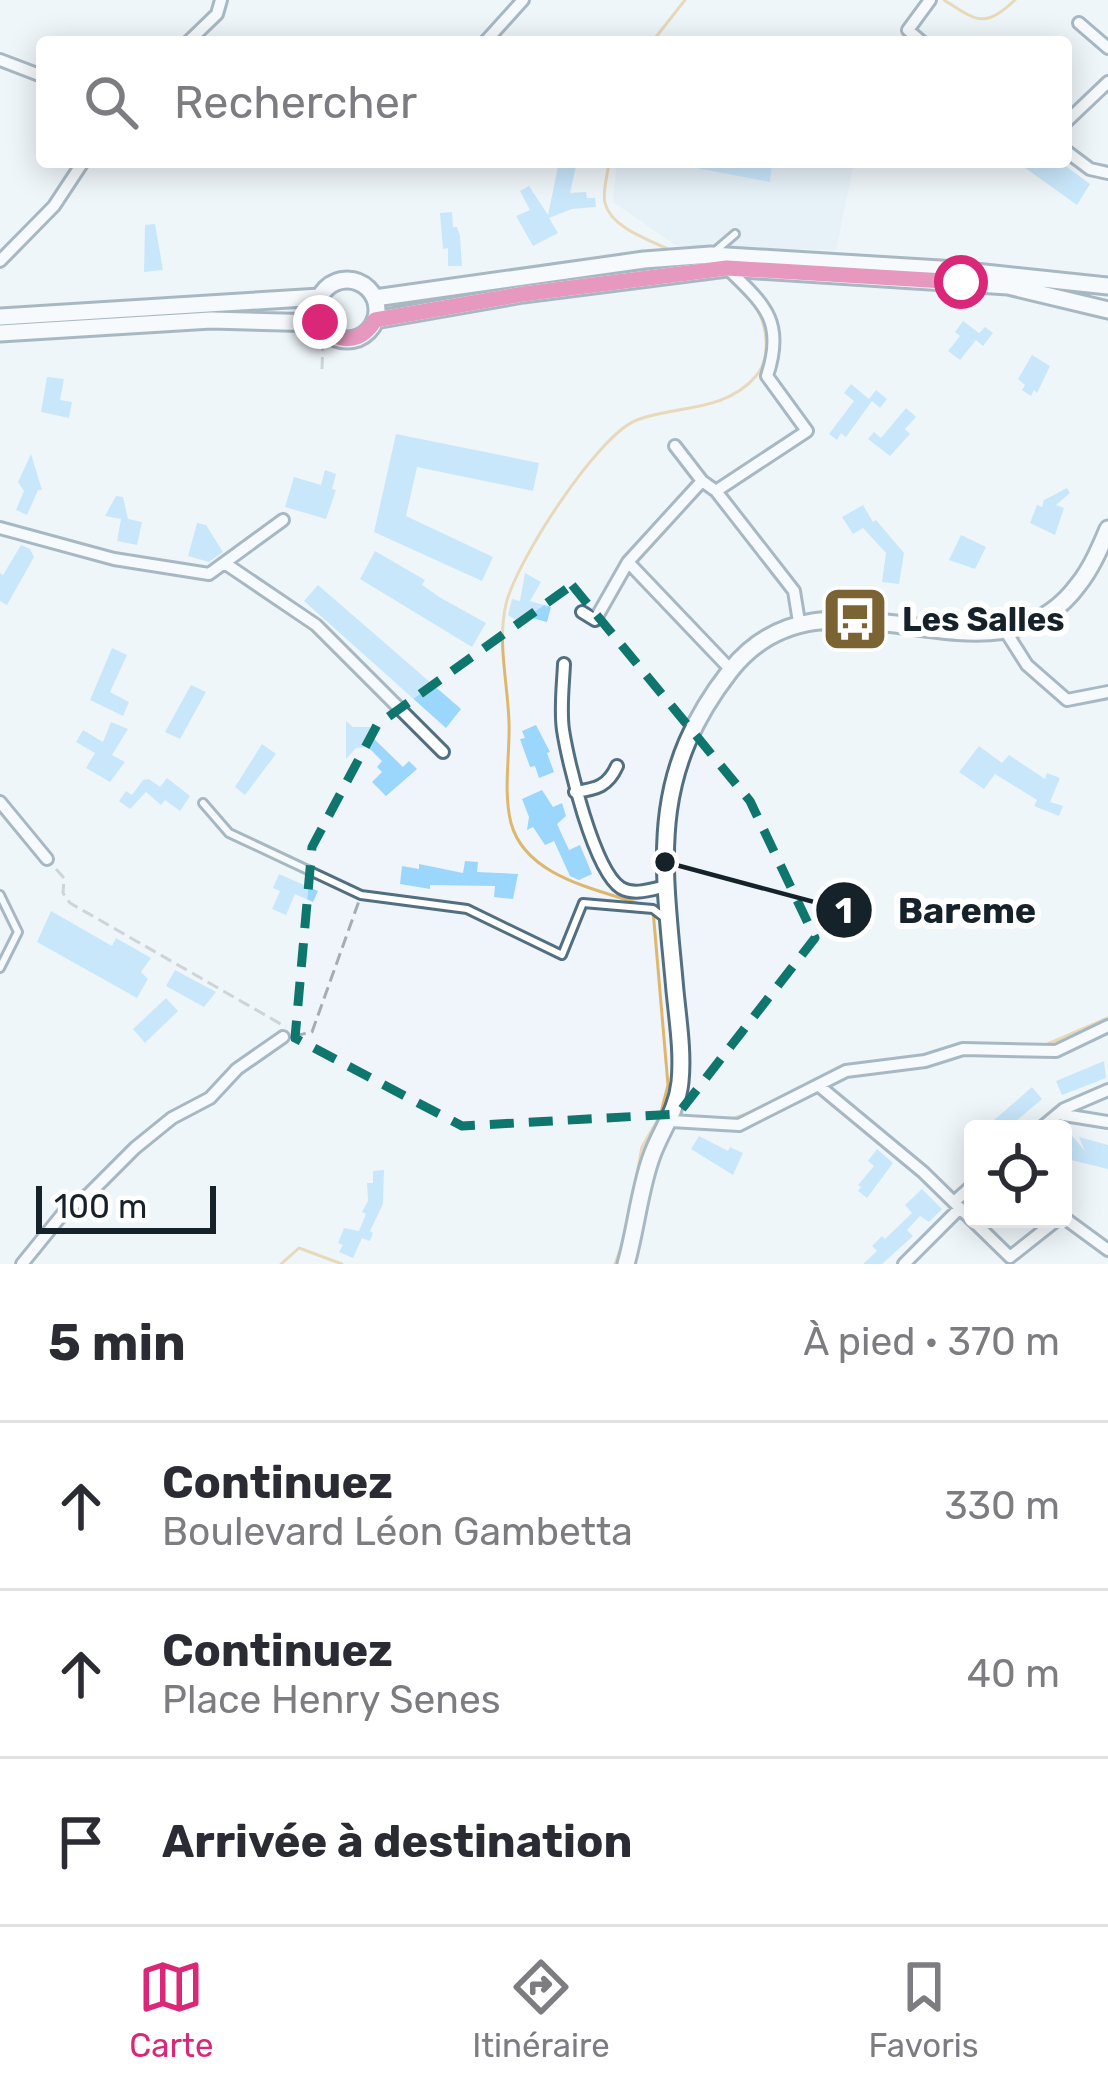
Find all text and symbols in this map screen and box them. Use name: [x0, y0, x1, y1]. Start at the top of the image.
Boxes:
search box: [36, 36, 1072, 168]
icon: search: [78, 69, 144, 135]
text: Rechercher: [174, 76, 417, 129]
route start: [934, 255, 988, 309]
route end: [293, 295, 347, 349]
bus stop icon: Les Salles: [820, 584, 890, 654]
place label: Les Salles: [902, 600, 1065, 639]
callout: Bareme: [814, 874, 1060, 946]
text: 1: [835, 889, 853, 932]
text: Bareme: [898, 889, 1036, 932]
map controls: [964, 1120, 1072, 1228]
button: locate: [964, 1120, 1072, 1228]
scale bar: [36, 1180, 216, 1233]
text: 100 m: [54, 1187, 147, 1226]
text: 5 min: [48, 1312, 186, 1373]
text: À pied · 370 m: [803, 1319, 1060, 1365]
text: Continuez: [162, 1456, 393, 1509]
icon: ahead: [48, 1473, 114, 1539]
text: 330 m: [944, 1483, 1060, 1529]
text: Boulevard Léon Gambetta: [162, 1509, 633, 1555]
text: Continuez: [162, 1624, 393, 1677]
icon: ahead: [48, 1641, 114, 1707]
text: 40 m: [967, 1651, 1060, 1697]
text: Place Henry Senes: [162, 1677, 501, 1723]
icon: arrive: [48, 1809, 114, 1875]
text: Arrivée à destination: [162, 1815, 632, 1868]
tab: Carte: [129, 1954, 213, 2065]
tab: Itinéraire: [472, 1954, 610, 2065]
tab: Favoris: [868, 1954, 979, 2065]

